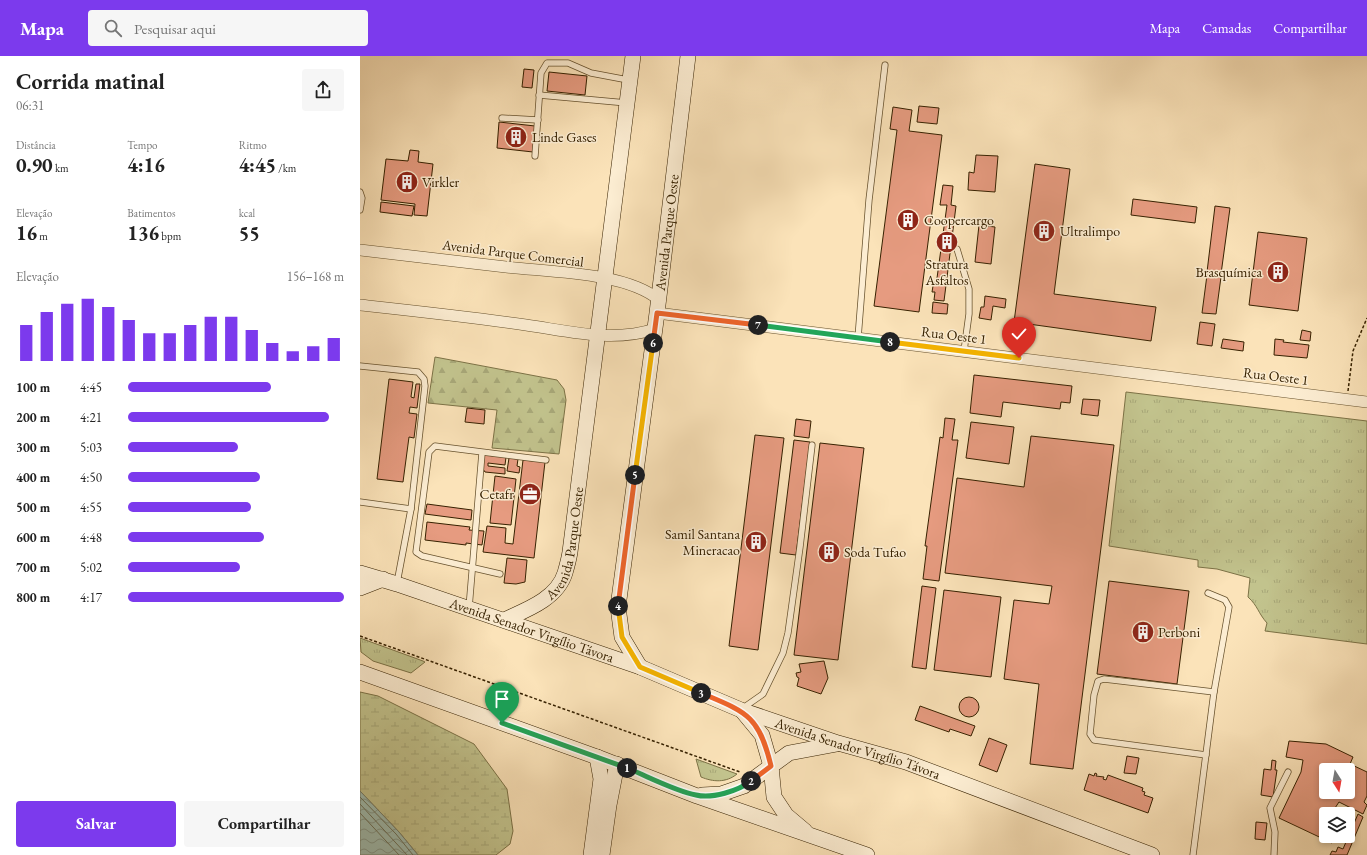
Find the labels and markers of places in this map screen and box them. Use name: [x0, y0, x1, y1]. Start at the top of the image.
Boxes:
building icon: Linde Gases: [503, 124, 529, 150]
place label: Linde Gases: [532, 128, 597, 146]
building icon: Virkler: [394, 169, 420, 195]
place label: Virkler: [422, 173, 460, 191]
building icon: Coopercargo: [895, 207, 921, 233]
place label: Coopercargo: [924, 211, 994, 229]
building icon: Ultralimpo: [1031, 218, 1057, 244]
place label: Ultralimpo: [1060, 222, 1120, 240]
building icon: Stratura Asfaltos: [934, 229, 960, 255]
place label: Stratura Asfaltos: [924, 255, 969, 289]
building icon: Brasquímica: [1265, 259, 1291, 285]
place label: Brasquímica: [1195, 263, 1262, 281]
pin: 7: [748, 315, 768, 335]
pin: [1002, 317, 1036, 358]
pin: 8: [880, 332, 900, 352]
pin: 6: [643, 333, 663, 353]
pin: 5: [625, 465, 645, 485]
office icon: Cetafr: [517, 481, 543, 507]
place label: Cetafr: [479, 485, 514, 503]
place label: Samil Santana Mineracao: [665, 525, 740, 559]
building icon: Samil Santana Mineracao: [743, 529, 769, 555]
building icon: Soda Tufao: [816, 539, 842, 565]
place label: Soda Tufao: [844, 543, 906, 561]
pin: 4: [608, 596, 628, 616]
building icon: Perboni: [1130, 619, 1156, 645]
place label: Perboni: [1158, 623, 1201, 641]
pin: [485, 682, 519, 723]
pin: 3: [691, 683, 711, 703]
pin: 1: [617, 758, 637, 778]
pin: 2: [741, 771, 761, 791]

